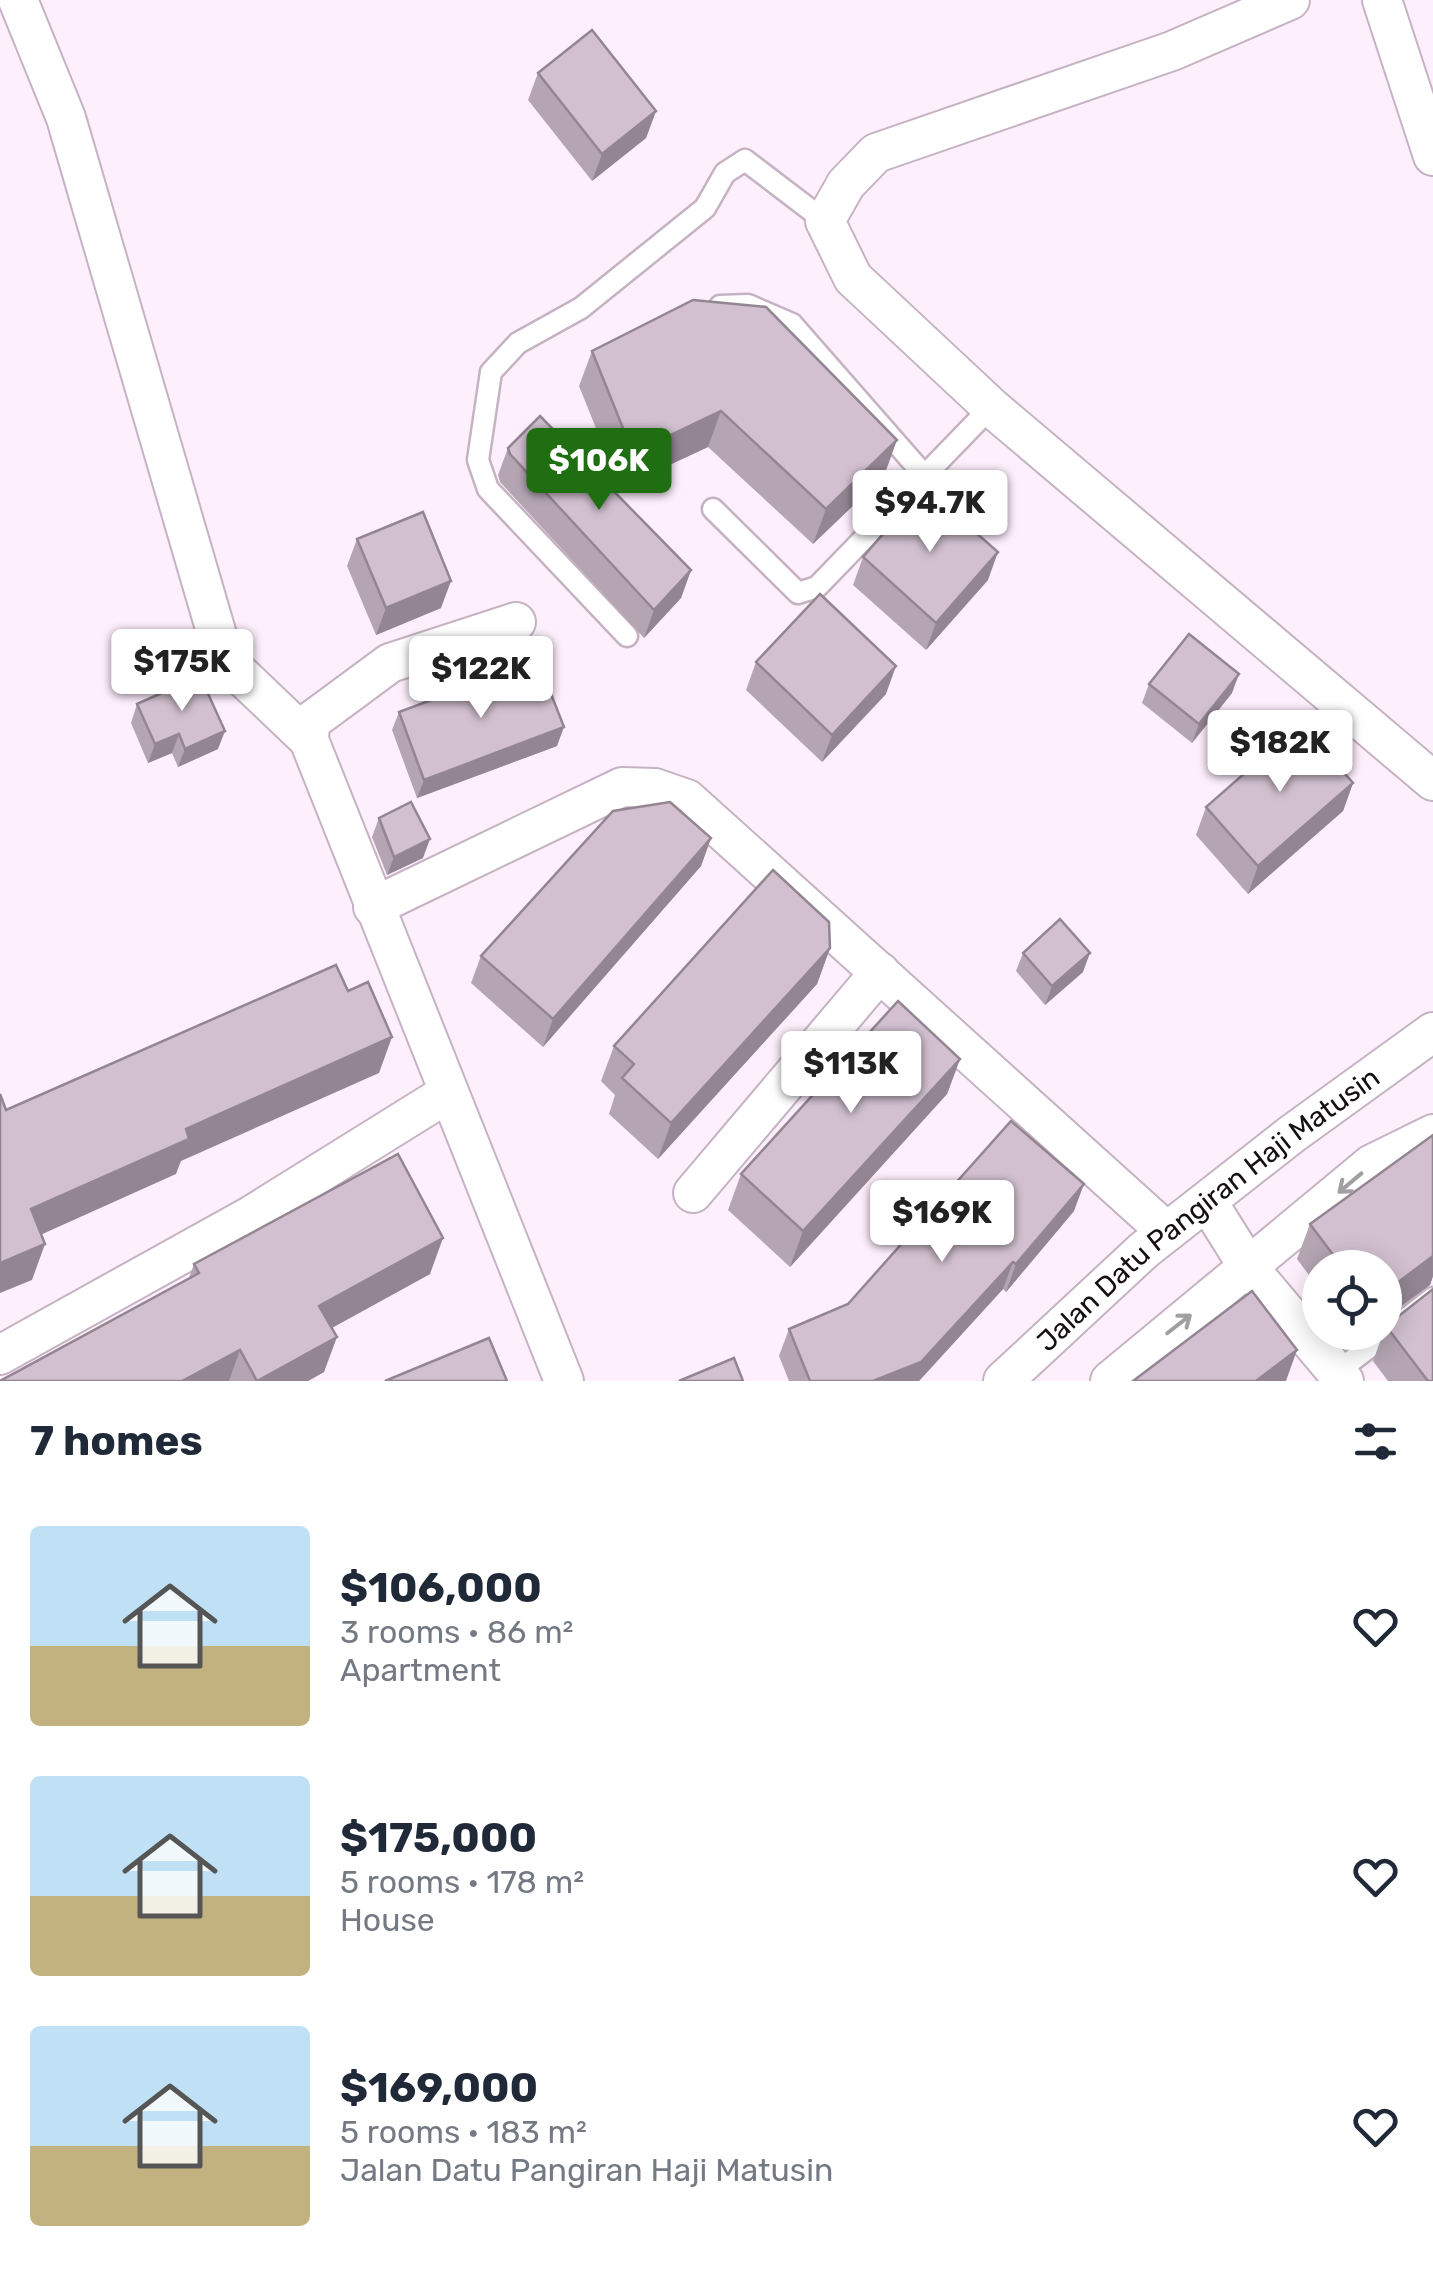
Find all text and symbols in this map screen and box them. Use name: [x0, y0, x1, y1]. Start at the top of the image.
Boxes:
pin: $106K: [529, 428, 669, 513]
text: $106K: [548, 441, 650, 479]
pin: $94.7K: [849, 470, 1011, 555]
text: $94.7K: [875, 483, 985, 521]
pin: $175K: [112, 629, 252, 714]
pin: $122K: [411, 636, 551, 721]
text: $175K: [133, 642, 231, 680]
text: $122K: [431, 649, 531, 687]
pin: $182K: [1210, 710, 1350, 795]
text: $182K: [1230, 723, 1330, 761]
pin: $113K: [781, 1031, 921, 1116]
text: $113K: [803, 1044, 899, 1082]
street label: Jalan Datu Pangiran Haji Matusin: [1030, 1060, 1386, 1358]
one-way arrow: [1337, 1172, 1363, 1194]
pin: $169K: [872, 1180, 1012, 1265]
text: $169K: [892, 1193, 992, 1231]
map controls: [1302, 1250, 1402, 1350]
button: locate: [1302, 1250, 1402, 1350]
one-way arrow: [1165, 1314, 1192, 1335]
icon: filters: [1348, 1414, 1403, 1469]
text: 7 homes: [30, 1416, 203, 1466]
text: $106,000: [340, 1563, 542, 1613]
icon: home: [110, 1566, 230, 1686]
icon: heart: [1348, 1599, 1403, 1654]
text: 3 rooms · 86 m²: [340, 1613, 574, 1651]
text: Apartment: [340, 1651, 501, 1689]
text: $175,000: [340, 1813, 537, 1863]
icon: home: [110, 1816, 230, 1936]
icon: heart: [1348, 1849, 1403, 1904]
text: 5 rooms · 178 m²: [340, 1863, 584, 1901]
text: House: [340, 1901, 435, 1939]
text: $169,000: [340, 2063, 538, 2113]
icon: home: [110, 2066, 230, 2186]
icon: heart: [1348, 2099, 1403, 2154]
text: 5 rooms · 183 m²: [340, 2113, 587, 2151]
text: Jalan Datu Pangiran Haji Matusin: [340, 2151, 833, 2189]

